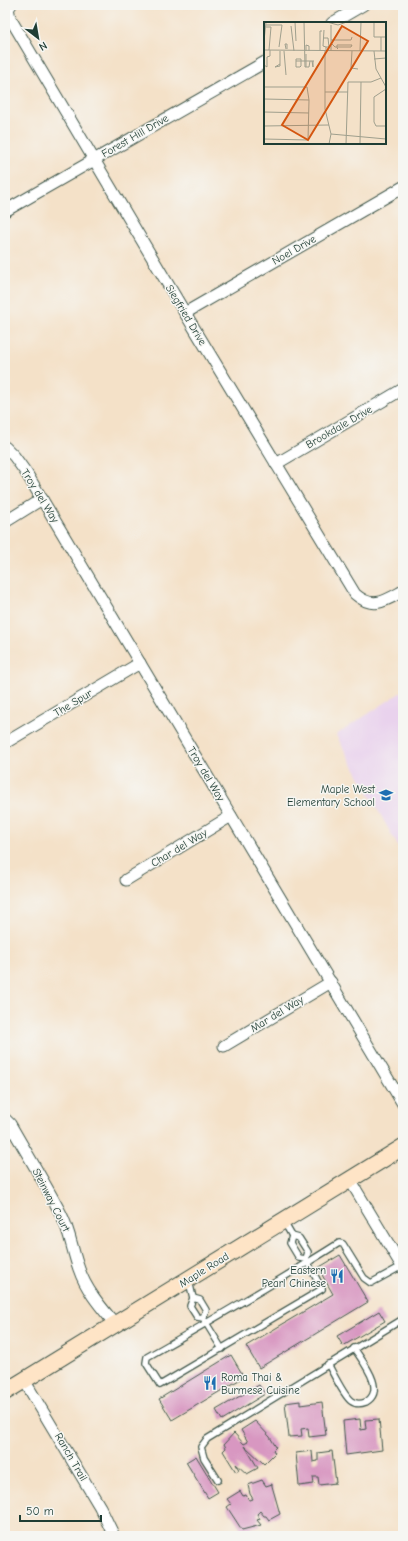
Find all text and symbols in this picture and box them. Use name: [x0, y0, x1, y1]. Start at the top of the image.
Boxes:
north arrow: [18, 18, 58, 58]
inset map: [264, 22, 386, 144]
text: N: [36, 39, 49, 54]
street label: Forest Hill Drive: [99, 111, 171, 160]
street label: Noel Drive: [270, 232, 319, 268]
street label: Siegfried Drive: [163, 282, 209, 348]
street label: Brookdale Drive: [303, 403, 375, 451]
street label: Troy del Way: [18, 467, 62, 525]
street label: The Spur: [51, 686, 95, 720]
street label: Troy del Way: [185, 744, 227, 804]
place label: Maple West Elementary School: [287, 783, 376, 809]
school or university icon: Maple West Elementary School: [378, 787, 394, 803]
street label: Char del Way: [149, 826, 209, 870]
street label: Mar del Way: [248, 993, 306, 1035]
street label: Steinway Court: [29, 1166, 73, 1235]
street label: Maple Road: [177, 1250, 231, 1290]
place label: Eastern Pearl Chinese: [262, 1264, 326, 1290]
restaurant icon: Eastern Pearl Chinese: [329, 1268, 345, 1284]
place label: Roma Thai & Burmese Cuisine: [221, 1371, 300, 1397]
restaurant icon: Roma Thai & Burmese Cuisine: [202, 1375, 218, 1391]
street label: Ranch Trail: [52, 1431, 90, 1483]
scale bar: [20, 1497, 101, 1523]
text: 50 m: [26, 1504, 54, 1518]

